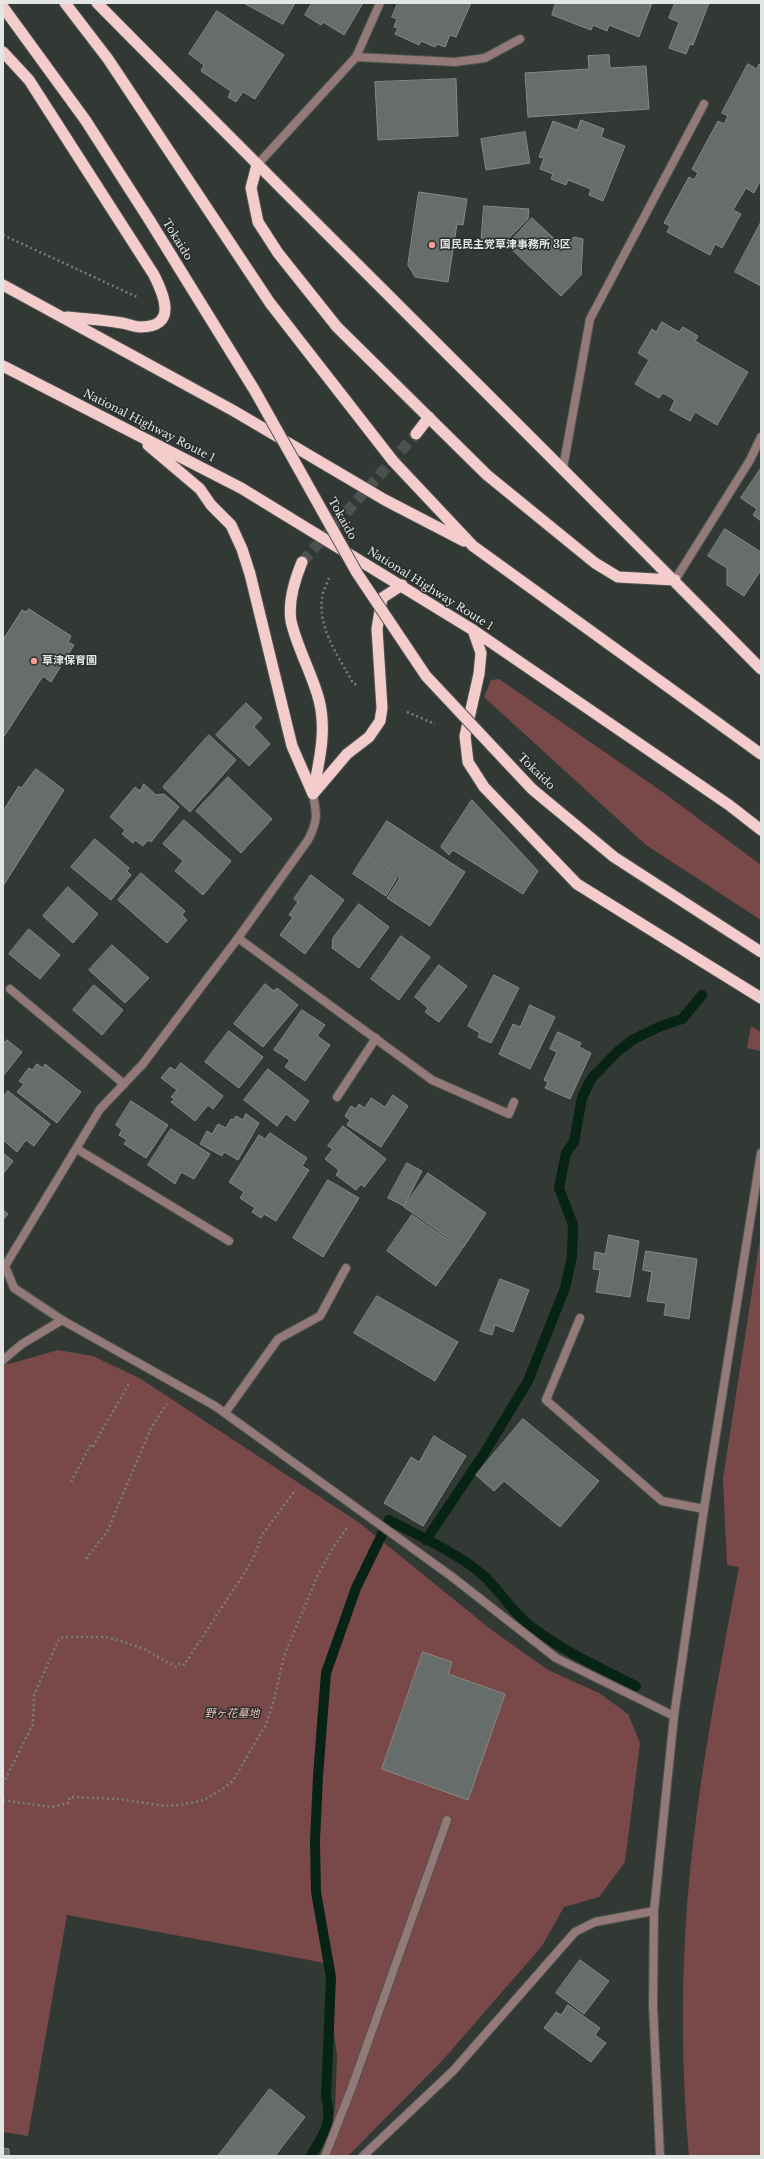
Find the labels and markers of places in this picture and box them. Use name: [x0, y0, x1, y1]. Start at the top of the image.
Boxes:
place label: 国民民主党草津事務所 3区: [440, 238, 571, 252]
marker: 国民民主党草津事務所 3区: [427, 240, 437, 250]
place label: 草津保育園: [42, 654, 97, 668]
marker: 草津保育園: [29, 656, 39, 666]

